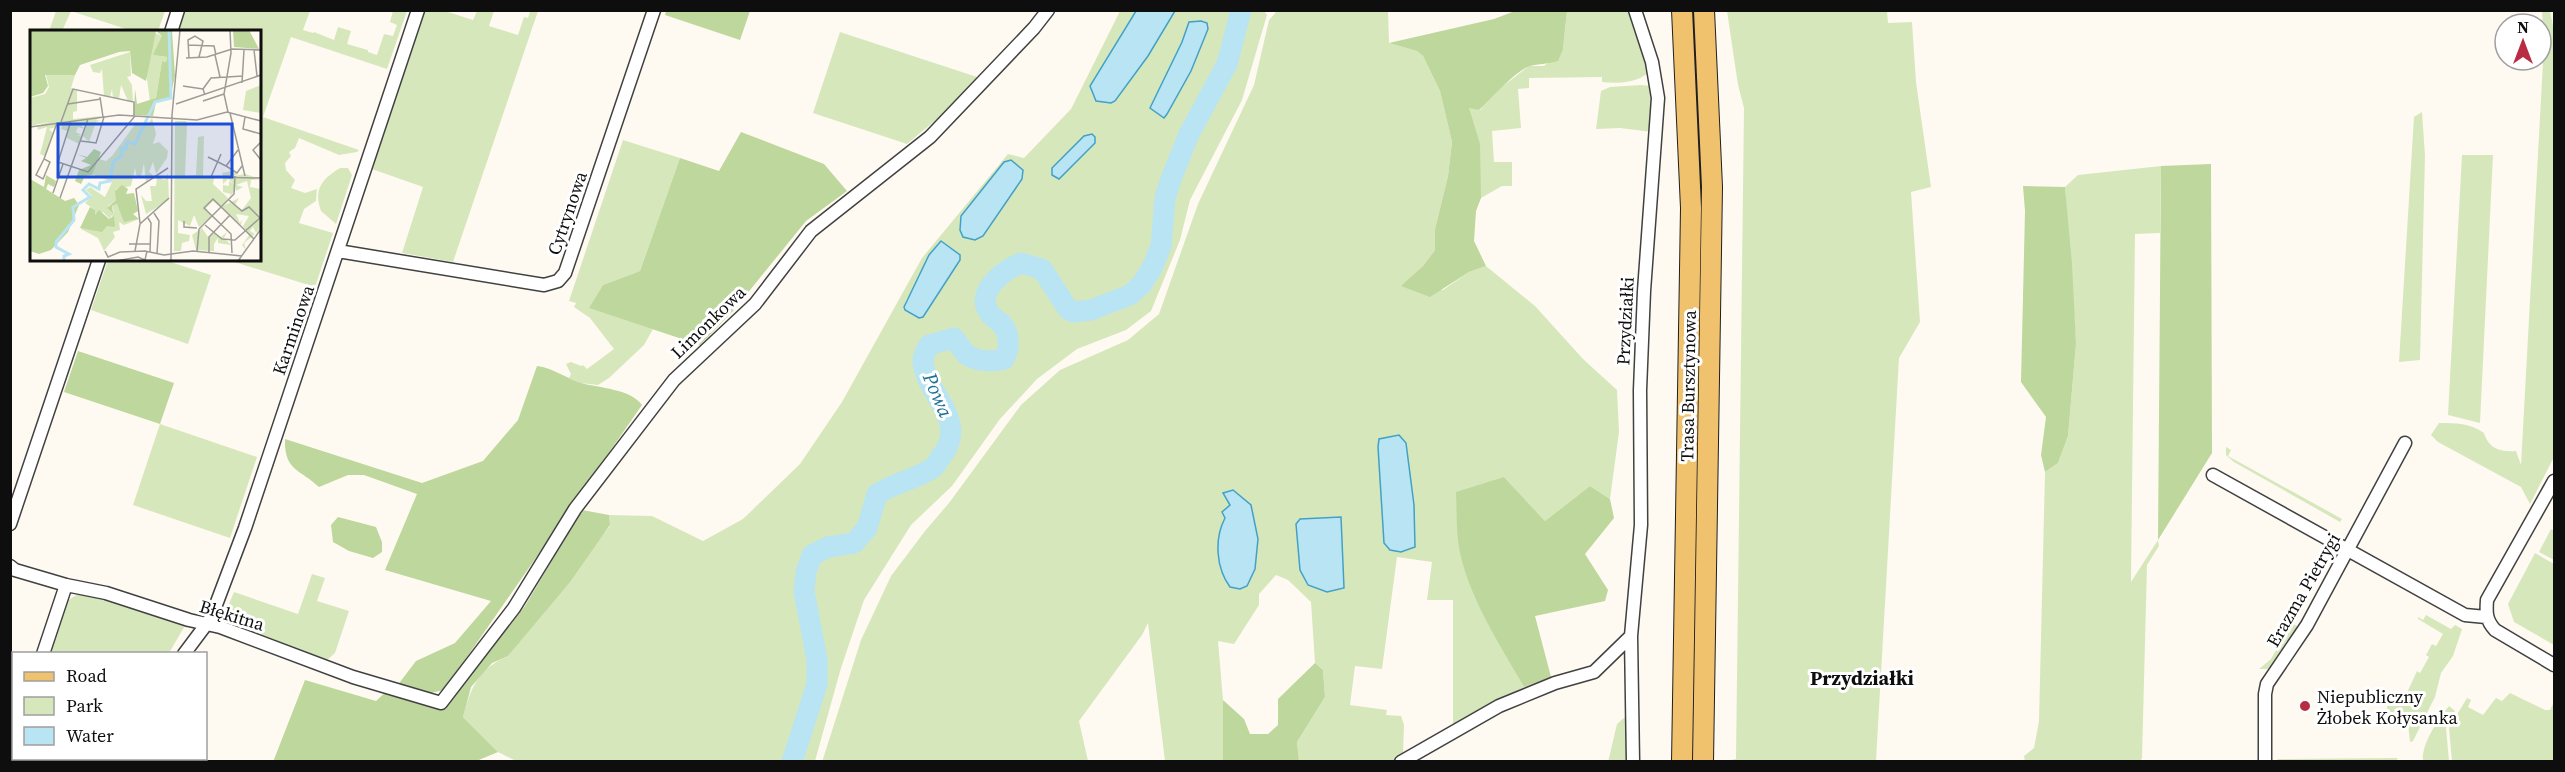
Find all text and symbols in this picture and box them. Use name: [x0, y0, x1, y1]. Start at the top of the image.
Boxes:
north arrow: [2493, 12, 2553, 72]
text: N: [2517, 16, 2529, 38]
inset map: [30, 30, 261, 261]
street label: Cytrynowa: [541, 167, 593, 258]
street label: Przydziałki: [1610, 276, 1640, 366]
street label: Limonkowa: [665, 279, 751, 364]
street label: Karminowa: [266, 281, 320, 378]
street label: Trasa Bursztynowa: [1674, 309, 1702, 462]
water label: Powa: [916, 367, 960, 422]
street label: Erazma Pietrygi: [2260, 528, 2346, 652]
street label: Błękitna: [196, 593, 268, 637]
legend: [12, 652, 207, 760]
text: Road: [66, 663, 107, 688]
district label: Przydziałki: [1810, 664, 1914, 692]
place label: Niepubliczny Żłobek Kołysanka: [2317, 684, 2459, 730]
text: Park: [66, 693, 103, 718]
marker: Niepubliczny Żłobek Kołysanka: [2298, 699, 2312, 713]
text: Water: [66, 723, 114, 748]

